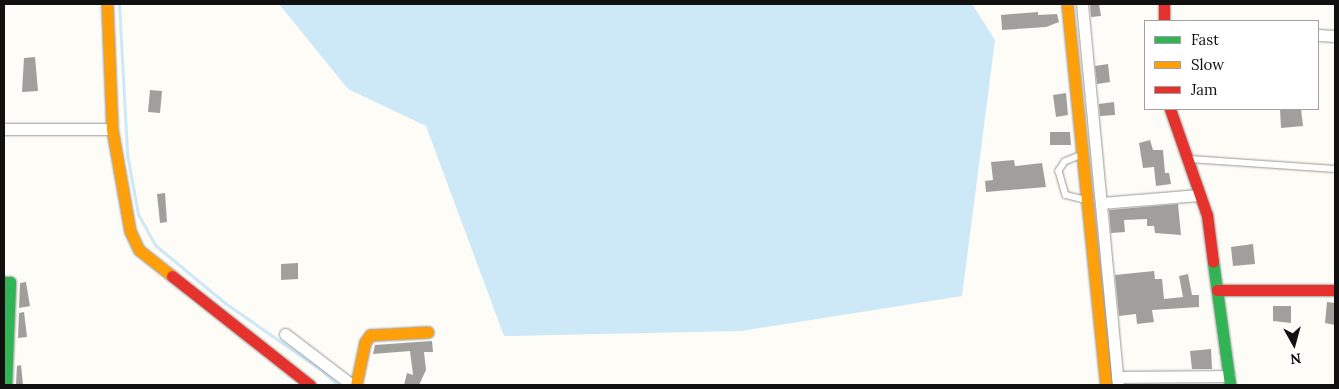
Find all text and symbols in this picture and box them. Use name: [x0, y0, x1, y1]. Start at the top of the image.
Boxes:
legend: [1144, 20, 1319, 110]
text: Fast: [1191, 30, 1219, 49]
text: Slow: [1191, 55, 1224, 74]
text: Jam: [1191, 80, 1218, 99]
north arrow: [1269, 319, 1319, 369]
text: N: [1289, 349, 1302, 368]

